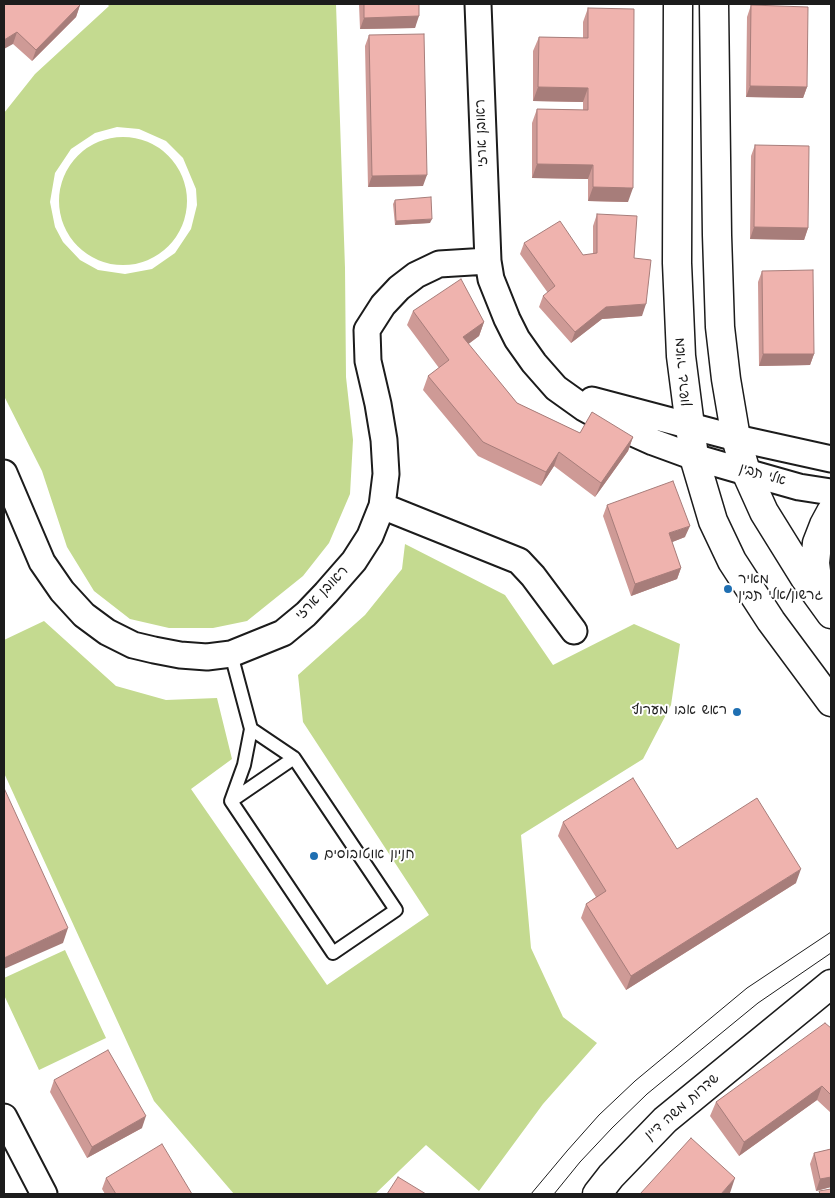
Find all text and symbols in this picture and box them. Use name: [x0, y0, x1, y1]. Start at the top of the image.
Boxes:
street label: ראובן ארזי: [473, 99, 493, 167]
street label: מאיר גרשון: [673, 337, 695, 407]
street label: אלי תבין: [737, 461, 787, 491]
street label: ראובן ארזי: [293, 564, 353, 624]
place label: מאיר גרשון/אלי תבין: [738, 573, 823, 606]
marker: מאיר גרשון/אלי תבין: [722, 583, 734, 595]
place label: ראש אבו מערוף: [631, 704, 727, 720]
marker: ראש אבו מערוף: [731, 706, 743, 718]
place label: חניון אוטובוסים: [324, 848, 414, 864]
marker: חניון אוטובוסים: [308, 850, 320, 862]
street label: שדרות משה דיין: [642, 1071, 724, 1145]

